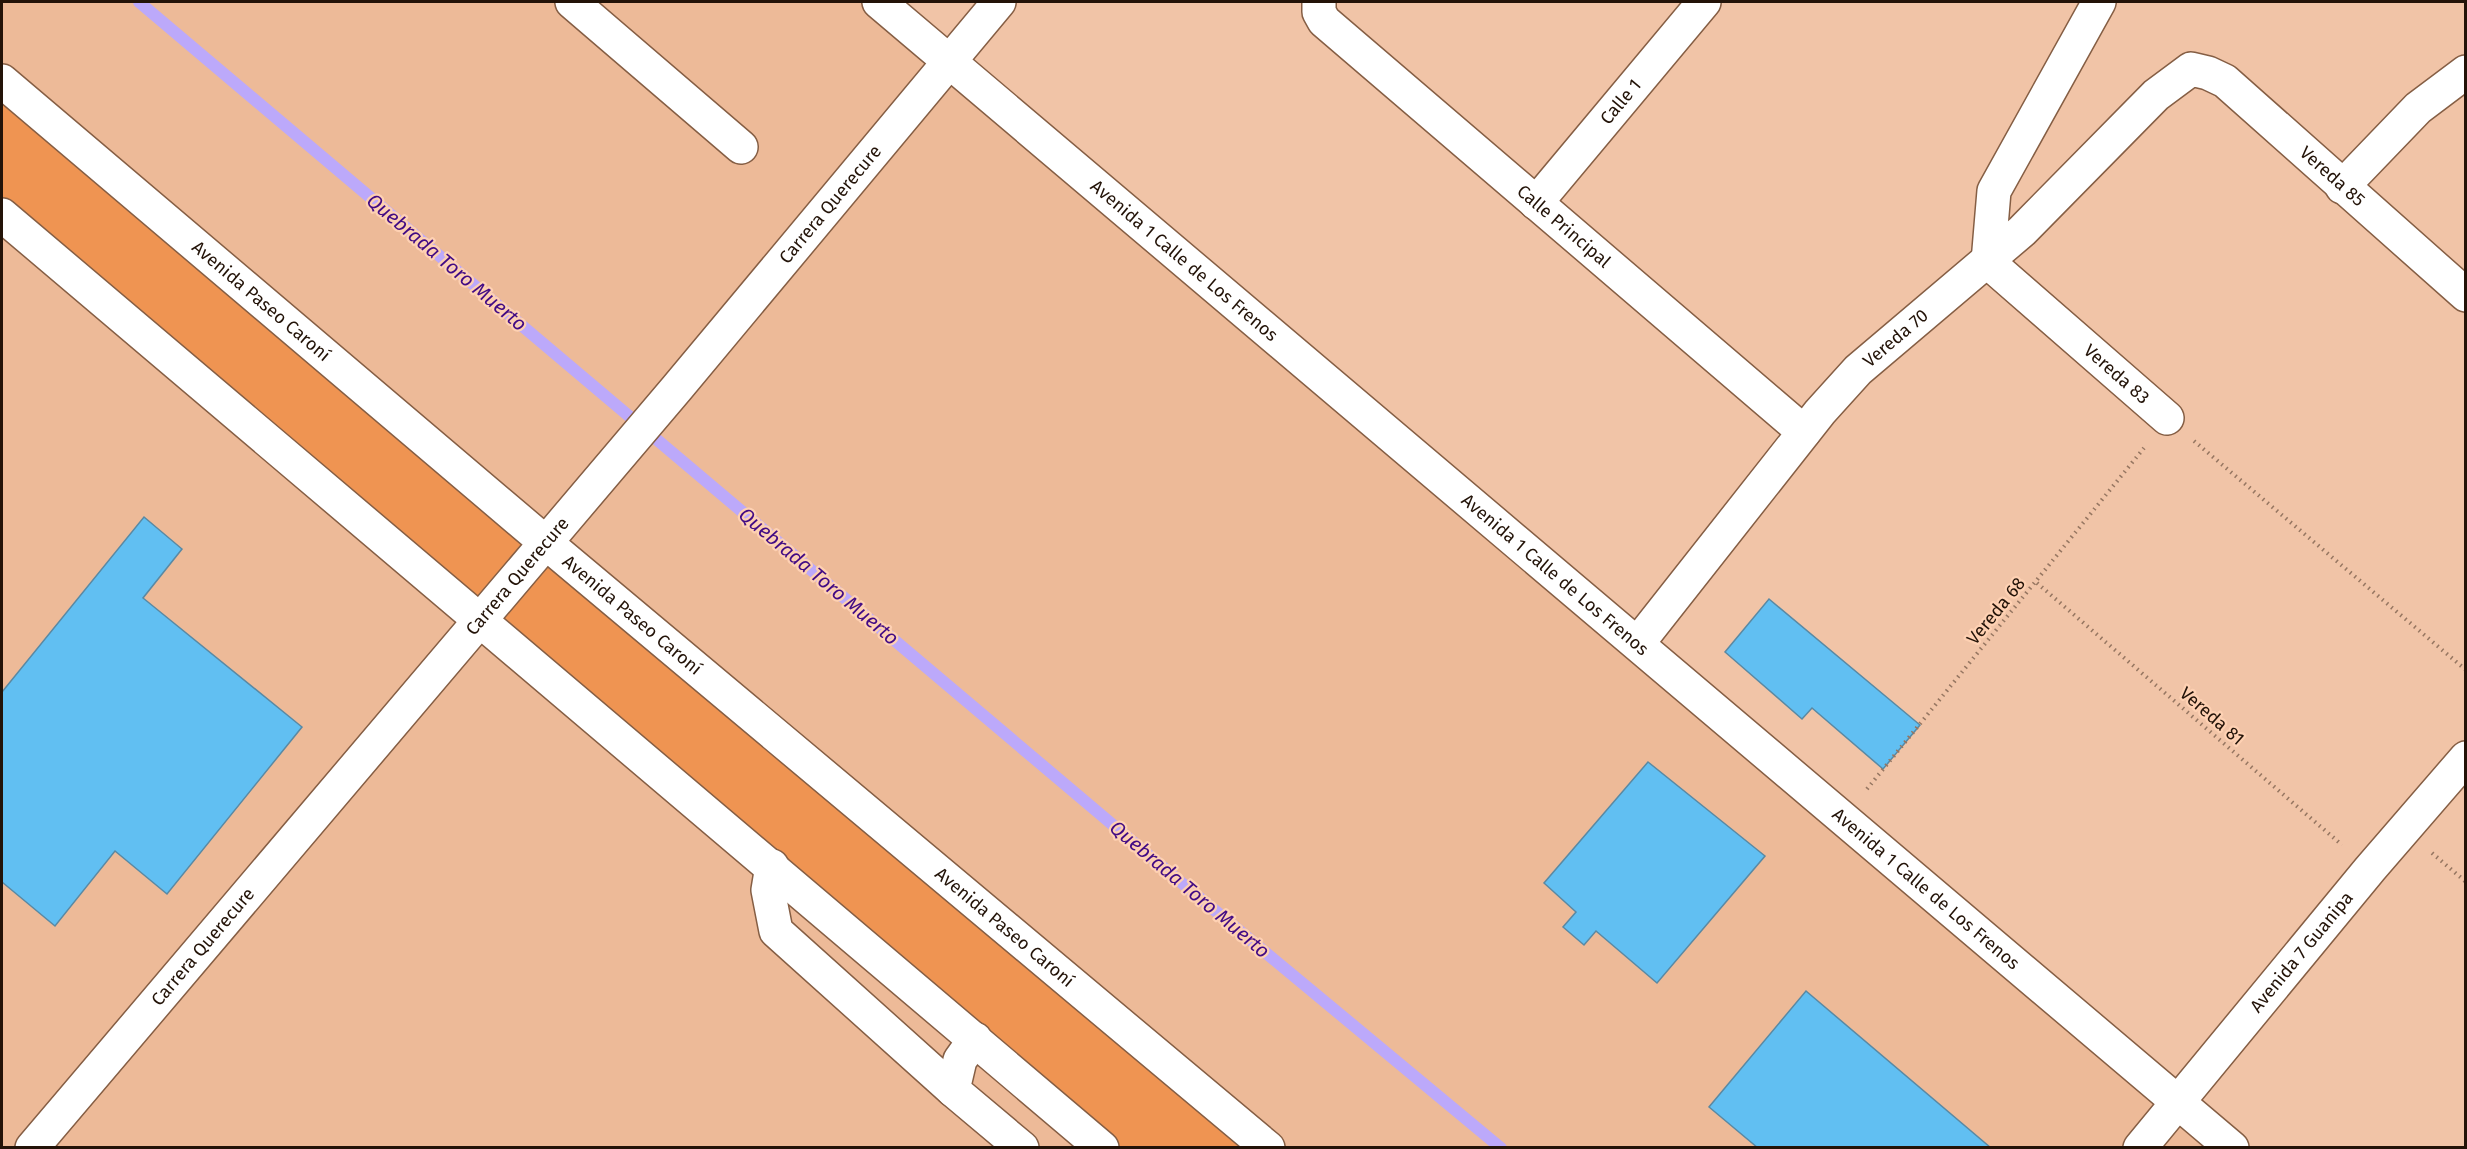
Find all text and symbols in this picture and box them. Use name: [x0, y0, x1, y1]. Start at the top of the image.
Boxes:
street label: Calle 1: [1595, 75, 1646, 129]
street label: Carrera Querecure: [774, 140, 886, 268]
street label: Vereda 85: [2295, 142, 2369, 211]
street label: Avenida 1 Calle de Los Frenos: [1086, 175, 1282, 346]
street label: Calle Principal: [1512, 180, 1615, 273]
water label: Quebrada Toro Muerto: [362, 188, 532, 336]
street label: Avenida Paseo Caroní: [187, 236, 335, 366]
street label: Vereda 70: [1858, 304, 1933, 372]
street label: Vereda 83: [2079, 340, 2154, 409]
street label: Avenida 1 Calle de Los Frenos: [1457, 489, 1653, 660]
water label: Quebrada Toro Muerto: [734, 502, 904, 650]
street label: Carrera Querecure: [461, 513, 574, 640]
street label: Avenida Paseo Caroní: [558, 550, 706, 680]
street label: Vereda 68: [1962, 573, 2030, 649]
street label: Vereda 81: [2175, 682, 2249, 750]
street label: Avenida 1 Calle de Los Frenos: [1828, 803, 2024, 974]
water label: Quebrada Toro Muerto: [1105, 815, 1275, 963]
street label: Avenida Paseo Caroní: [931, 863, 1079, 992]
street label: Carrera Querecure: [147, 883, 259, 1010]
street label: Avenida 7 Guanipa: [2245, 887, 2358, 1017]

